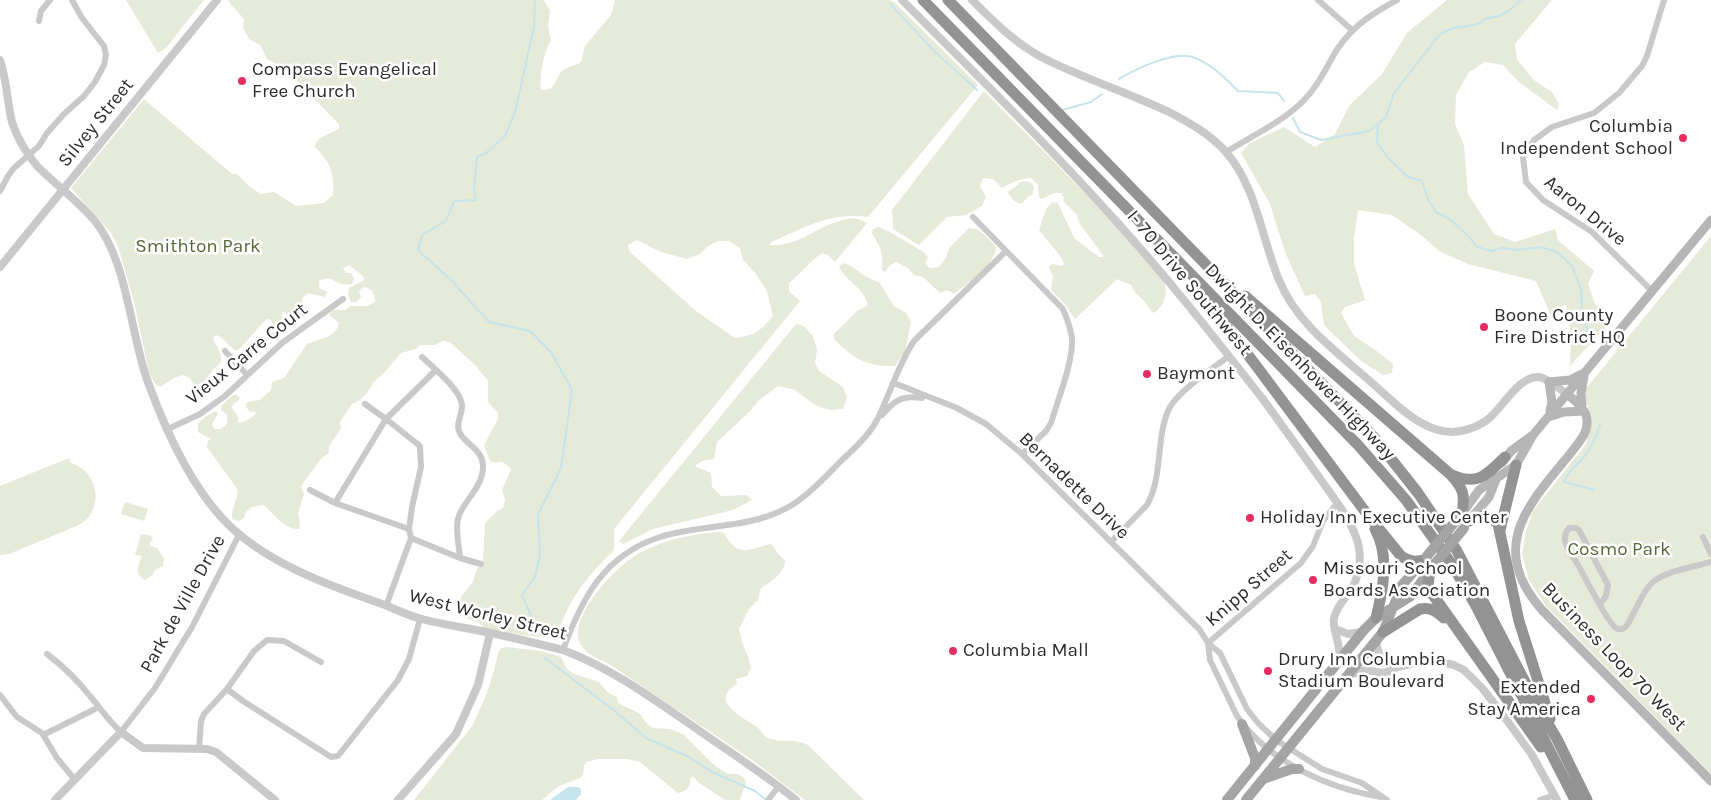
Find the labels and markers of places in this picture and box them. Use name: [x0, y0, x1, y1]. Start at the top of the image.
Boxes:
place label: Compass Evangelical Free Church: [252, 59, 437, 103]
marker: Compass Evangelical Free Church: [236, 75, 248, 87]
place label: Columbia Independent School: [1500, 116, 1673, 160]
marker: Columbia Independent School: [1677, 132, 1689, 144]
place label: Boone County Fire District HQ: [1494, 305, 1625, 349]
marker: Boone County Fire District HQ: [1478, 321, 1490, 333]
place label: Baymont: [1157, 363, 1235, 385]
marker: Baymont: [1141, 368, 1153, 380]
place label: Holiday Inn Executive Center: [1260, 507, 1507, 529]
marker: Holiday Inn Executive Center: [1244, 512, 1256, 524]
place label: Missouri School Boards Association: [1323, 558, 1490, 602]
marker: Missouri School Boards Association: [1307, 574, 1319, 586]
place label: Columbia Mall: [963, 640, 1089, 662]
marker: Columbia Mall: [947, 645, 959, 657]
place label: Drury Inn Columbia Stadium Boulevard: [1278, 649, 1446, 693]
marker: Drury Inn Columbia Stadium Boulevard: [1262, 665, 1274, 677]
place label: Extended Stay America: [1467, 677, 1581, 721]
marker: Extended Stay America: [1585, 693, 1597, 705]

